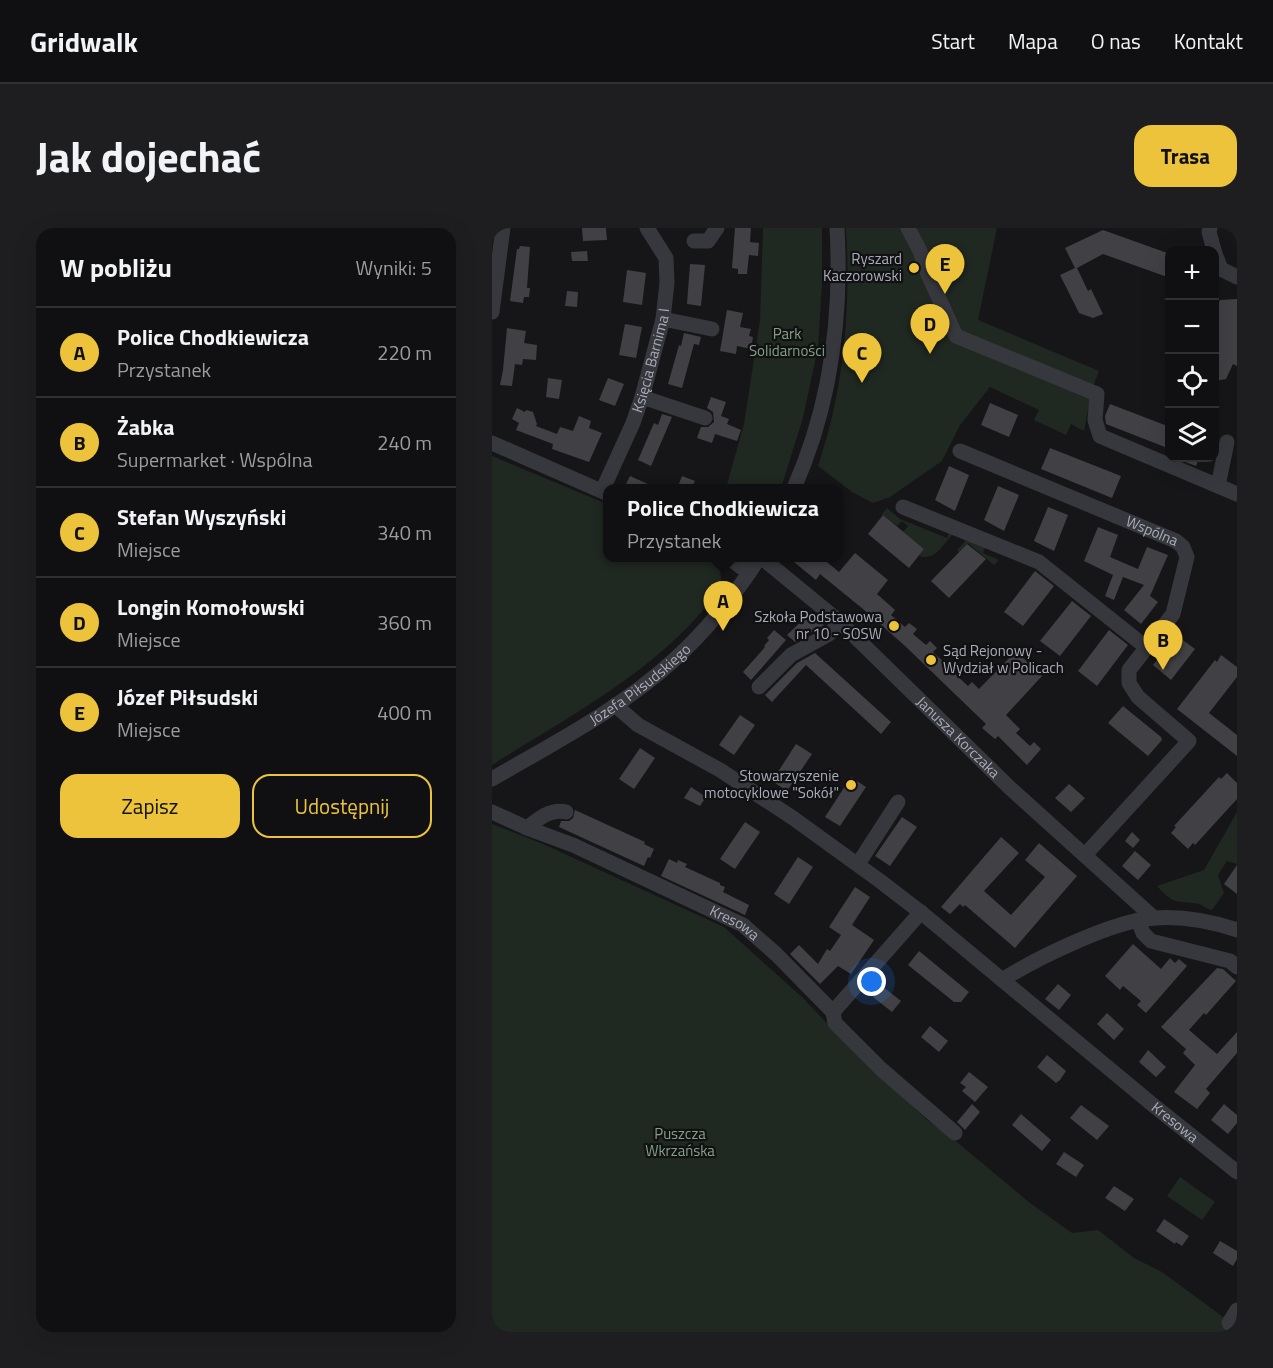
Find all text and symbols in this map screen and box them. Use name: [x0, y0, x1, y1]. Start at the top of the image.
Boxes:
text: Gridwalk: [30, 20, 138, 63]
text: Start: [931, 25, 975, 57]
text: Mapa: [1008, 25, 1058, 57]
text: O nas: [1091, 25, 1141, 57]
text: Kontakt: [1174, 25, 1243, 57]
text: Jak dojechać: [36, 124, 261, 188]
button: Trasa: [1134, 125, 1237, 187]
pin: E: [926, 244, 964, 294]
map controls: [1165, 246, 1219, 462]
button: +: [1165, 246, 1219, 300]
place label: Ryszard Kaczorowski: [823, 247, 902, 287]
text: W pobliżu: [60, 248, 172, 287]
text: Wyniki: 5: [356, 252, 432, 283]
marker: Ryszard Kaczorowski: [907, 261, 921, 275]
button: −: [1165, 300, 1219, 354]
pin: D: [910, 304, 950, 354]
street label: Księcia Barnima I: [625, 307, 675, 416]
text: Police Chodkiewicza: [117, 320, 309, 354]
park label: Park Solidarności: [749, 322, 825, 362]
pin: C: [842, 334, 881, 383]
text: A: [73, 337, 86, 368]
text: 220 m: [377, 337, 432, 368]
text: Przystanek: [117, 354, 211, 385]
button: locate: [1165, 354, 1219, 408]
button: layers: [1165, 408, 1219, 462]
text: Żabka: [117, 410, 175, 444]
text: B: [73, 427, 86, 458]
text: 240 m: [377, 427, 432, 458]
text: Supermarket · Wspólna: [117, 444, 312, 475]
popup: [603, 484, 843, 562]
text: Police Chodkiewicza: [627, 491, 819, 525]
text: Stefan Wyszyński: [117, 500, 286, 534]
street label: Wspólna: [1122, 509, 1182, 552]
text: C: [74, 517, 85, 548]
text: 340 m: [377, 517, 432, 548]
text: Przystanek: [627, 525, 721, 556]
text: Miejsce: [117, 534, 181, 565]
pin: A: [704, 582, 742, 631]
text: Longin Komołowski: [117, 590, 305, 624]
place label: Szkoła Podstawowa nr 10 - SOSW: [754, 605, 882, 645]
text: D: [73, 607, 86, 638]
text: 360 m: [377, 607, 432, 638]
marker: Szkoła Podstawowa nr 10 - SOSW: [887, 619, 901, 633]
pin: B: [1144, 620, 1182, 670]
text: Miejsce: [117, 624, 181, 655]
street label: Józefa Piłsudskiego: [585, 638, 696, 731]
place label: Sąd Rejonowy - Wydział w Policach: [943, 639, 1064, 679]
marker: Sąd Rejonowy - Wydział w Policach: [924, 653, 938, 667]
text: Józef Piłsudski: [117, 680, 258, 714]
street label: Janusza Korczaka: [911, 691, 1006, 784]
text: E: [74, 697, 85, 728]
text: 400 m: [377, 697, 432, 728]
text: Miejsce: [117, 714, 181, 745]
place label: Stowarzyszenie motocyklowe "Sokół": [704, 764, 839, 804]
button: Zapisz: [60, 774, 240, 838]
button: Udostępnij: [252, 774, 432, 838]
marker: Stowarzyszenie motocyklowe "Sokół": [844, 778, 858, 792]
street label: Kresowa: [706, 899, 766, 946]
your location: [857, 967, 886, 996]
street label: Kresowa: [1147, 1096, 1204, 1148]
park label: Puszcza Wkrzańska: [645, 1122, 715, 1162]

